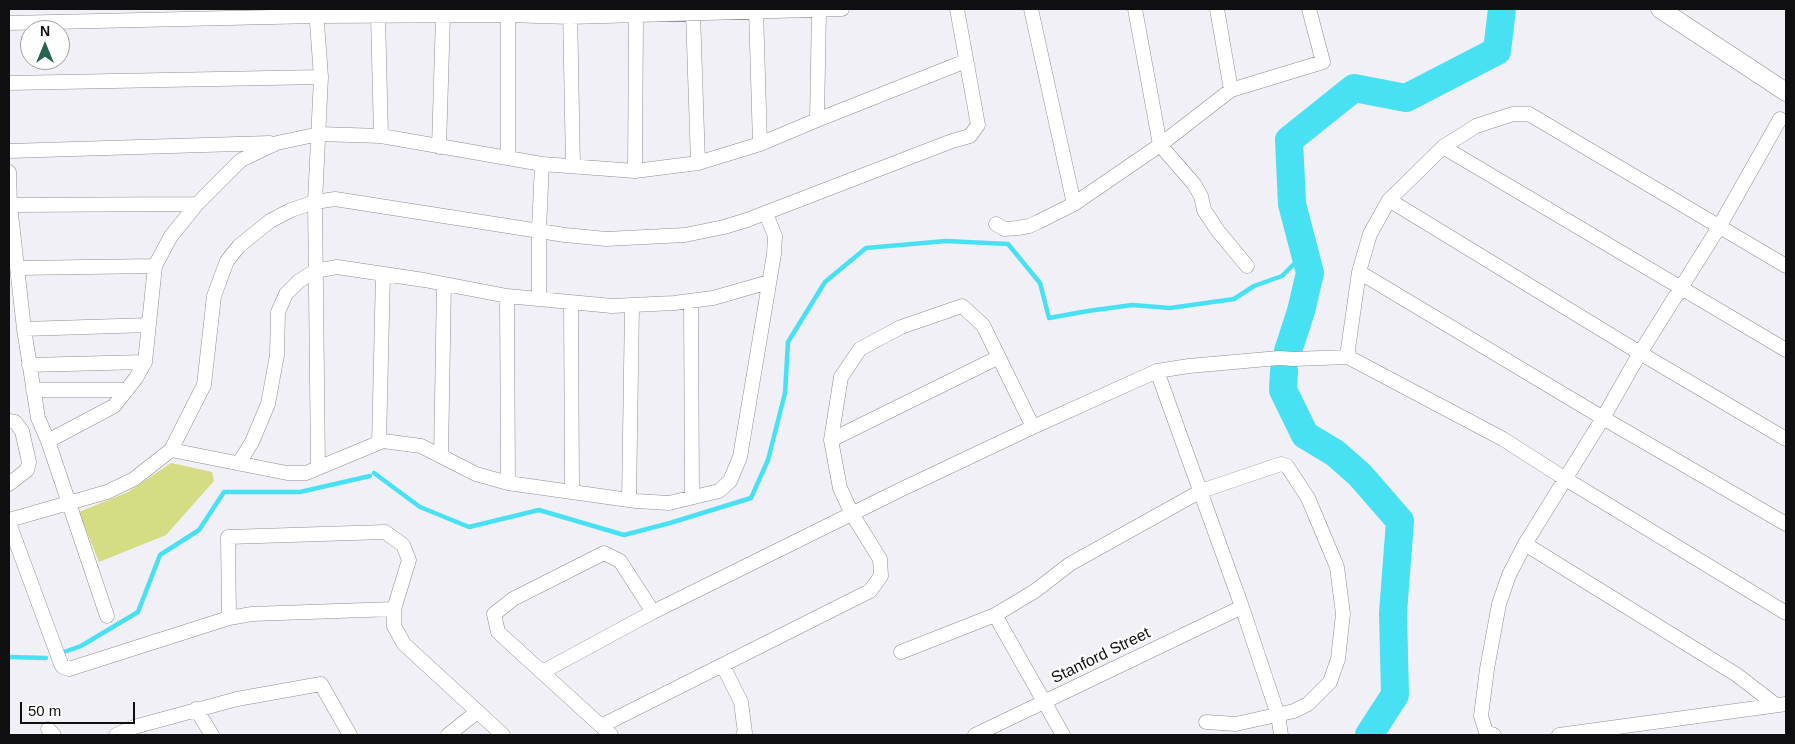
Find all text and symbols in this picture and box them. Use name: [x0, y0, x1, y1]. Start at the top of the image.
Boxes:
north arrow: [20, 20, 70, 70]
text: N: [40, 23, 50, 39]
street label: Stanford Street: [1048, 624, 1154, 688]
scale bar: [22, 692, 138, 724]
text: 50 m: [28, 702, 61, 719]

